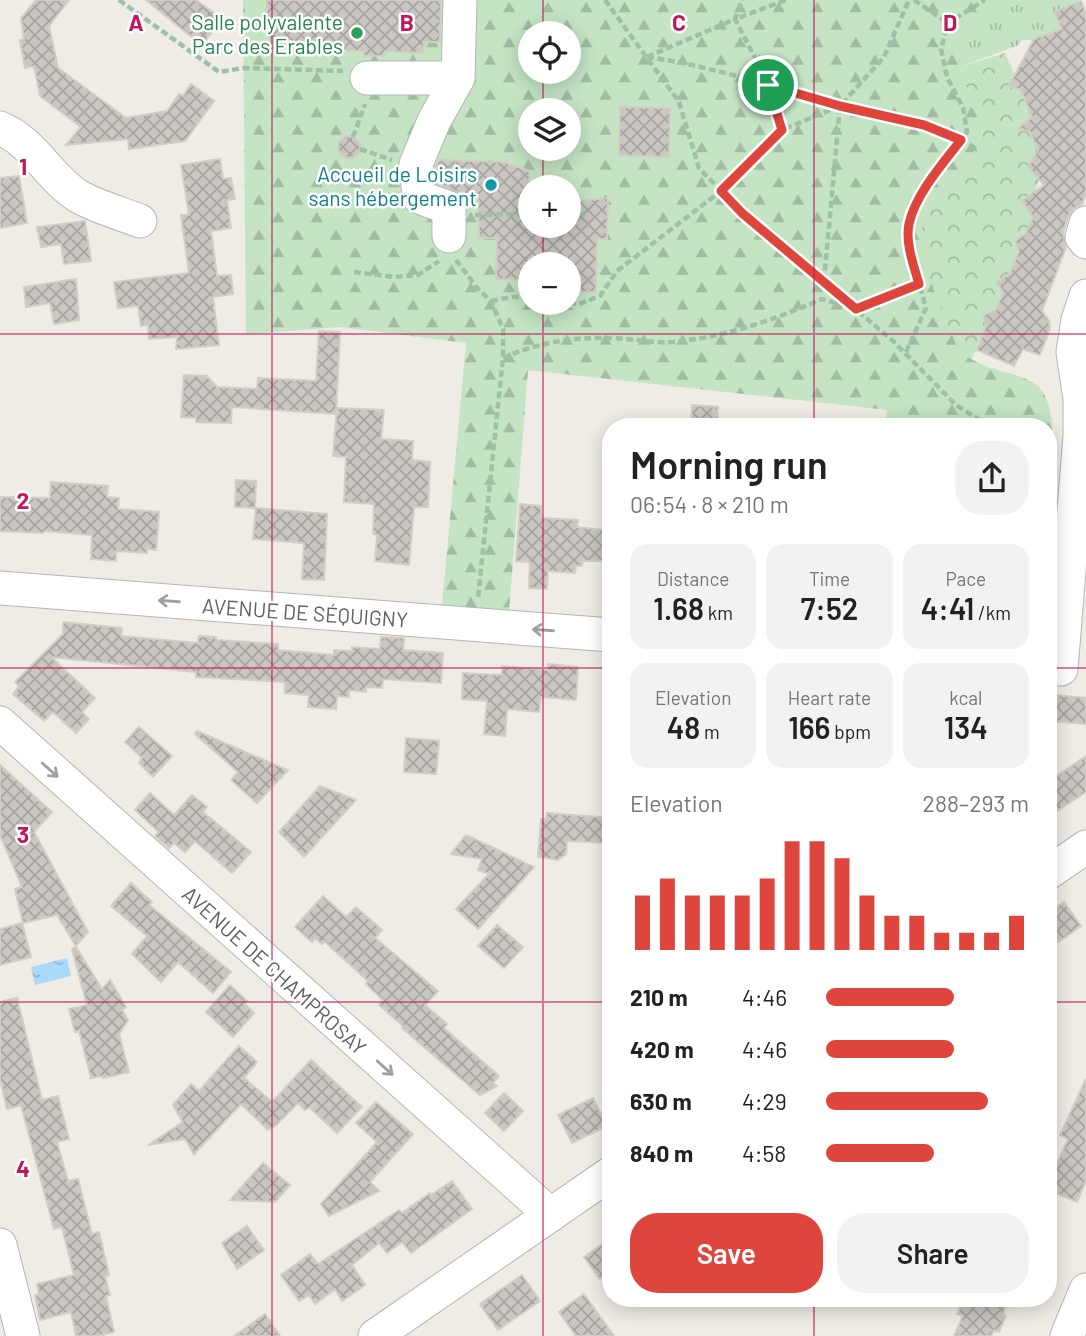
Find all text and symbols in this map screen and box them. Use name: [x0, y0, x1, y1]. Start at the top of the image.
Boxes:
text: A: [128, 8, 144, 36]
text: B: [400, 8, 414, 36]
text: C: [672, 8, 686, 36]
text: D: [943, 8, 957, 36]
place label: Salle polyvalente Parc des Erables: [191, 9, 343, 58]
map controls: [518, 21, 581, 315]
button: locate: [518, 21, 581, 84]
marker: Salle polyvalente Parc des Erables: [349, 25, 365, 41]
pin: [738, 55, 798, 115]
icon: arrive: [749, 66, 787, 104]
button: layers: [518, 98, 581, 161]
text: 1: [19, 152, 27, 180]
place label: Accueil de Loisirs sans hébergement: [308, 161, 477, 210]
button: +: [518, 175, 581, 238]
marker: Accueil de Loisirs sans hébergement: [483, 177, 499, 193]
button: −: [518, 252, 581, 315]
text: Morning run: [630, 441, 828, 487]
button: share: [955, 441, 1029, 515]
text: 2: [17, 486, 29, 514]
text: 06:54 · 8 × 210 m: [630, 490, 789, 518]
text: Distance: [657, 567, 729, 590]
text: Time: [809, 567, 850, 590]
text: Pace: [945, 567, 986, 590]
text: 1.68: [653, 590, 704, 626]
text: 7:52: [801, 590, 858, 626]
text: 4:41: [921, 590, 974, 626]
street label: AVENUE DE SÉQUIGNY: [201, 592, 409, 632]
one-way arrow: [158, 594, 181, 607]
text: km: [704, 601, 733, 624]
text: /km: [974, 601, 1011, 624]
one-way arrow: [532, 623, 554, 636]
text: Elevation: [655, 686, 731, 709]
text: Heart rate: [788, 686, 871, 709]
text: kcal: [949, 686, 982, 709]
text: 48: [667, 709, 700, 745]
text: 166: [788, 709, 830, 745]
text: 134: [944, 709, 988, 745]
text: m: [700, 720, 720, 743]
text: bpm: [830, 720, 871, 743]
one-way arrow: [41, 762, 59, 778]
text: Elevation: [630, 789, 723, 817]
text: 288–293 m: [923, 789, 1029, 817]
text: 3: [17, 820, 29, 848]
street label: AVENUE DE CHAMPROSAY: [178, 881, 372, 1059]
text: 210 m: [630, 983, 688, 1011]
text: 4:46: [742, 983, 787, 1011]
text: 420 m: [630, 1035, 694, 1063]
text: 4:46: [742, 1035, 787, 1063]
one-way arrow: [376, 1059, 393, 1076]
text: 630 m: [630, 1087, 692, 1115]
text: 4:29: [742, 1087, 787, 1115]
text: 840 m: [630, 1139, 693, 1167]
text: 4:58: [742, 1139, 786, 1167]
text: 4: [16, 1154, 30, 1182]
button: Save: [630, 1213, 823, 1293]
button: Share: [837, 1213, 1029, 1293]

